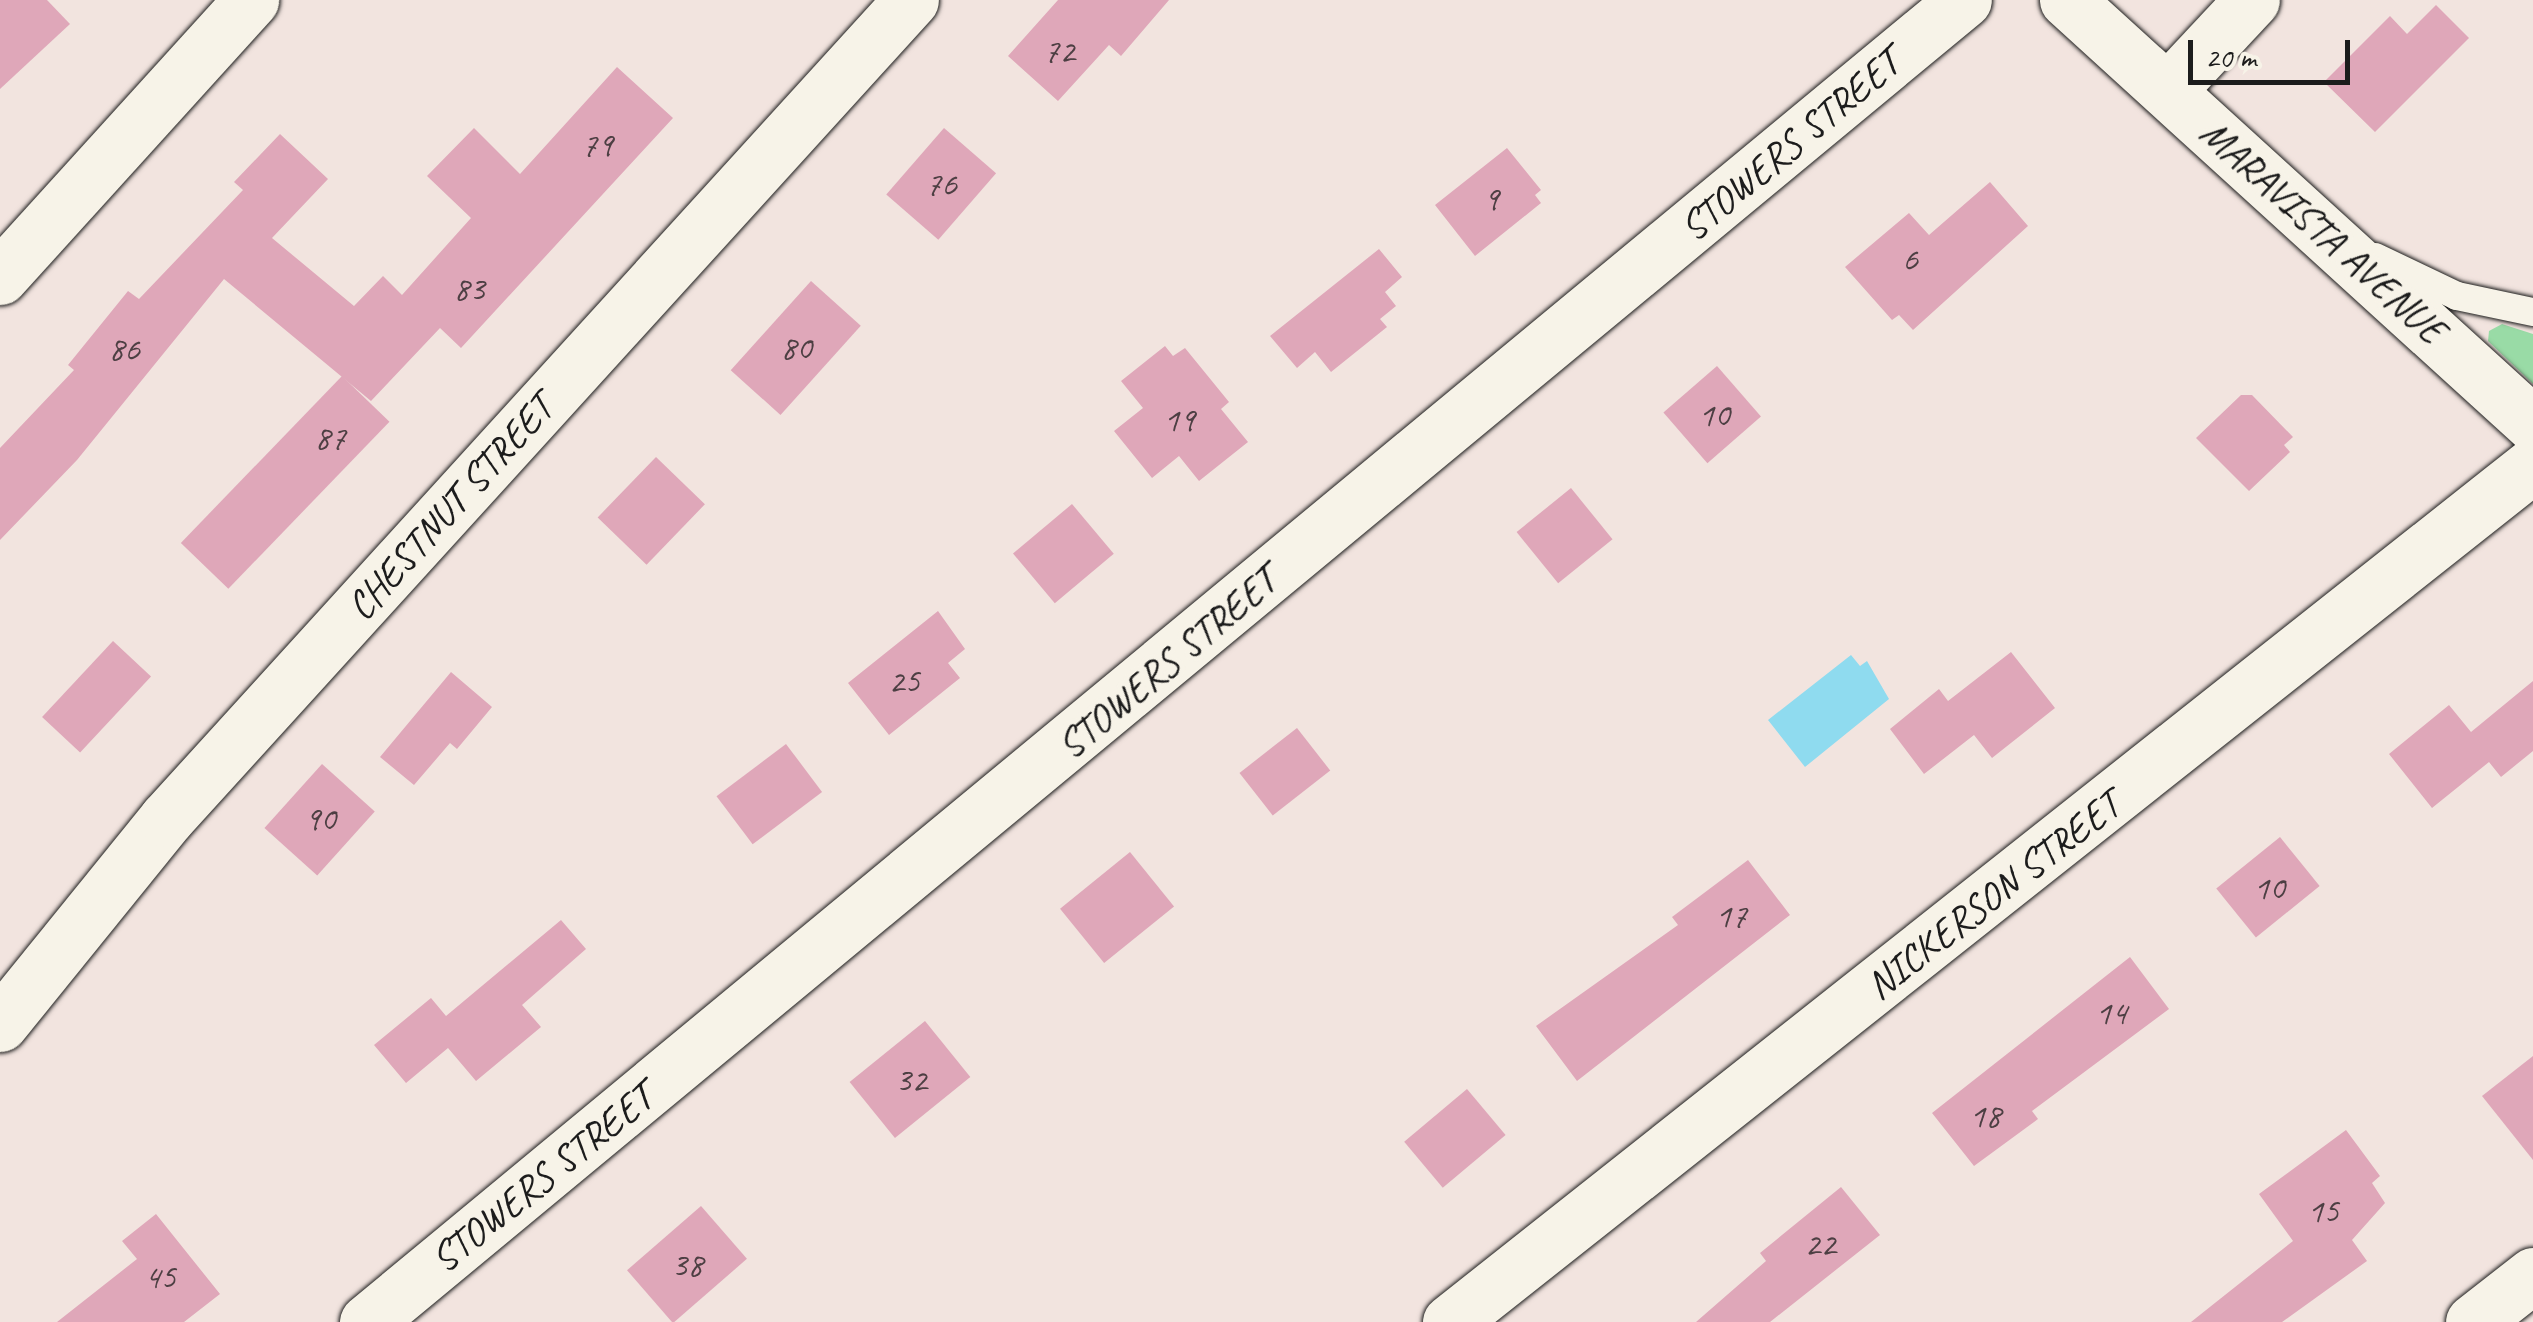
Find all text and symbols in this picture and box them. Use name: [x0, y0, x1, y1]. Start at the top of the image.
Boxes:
scale bar: [2193, 20, 2356, 82]
house number: 72: [1043, 30, 1075, 72]
text: 20 m: [2205, 38, 2256, 76]
street label: STOWERS STREET: [1670, 39, 1910, 251]
street label: MARAVISTA AVENUE: [2192, 109, 2454, 353]
house number: 79: [581, 124, 613, 166]
house number: 76: [925, 163, 957, 205]
house number: 9: [1483, 178, 1499, 220]
house number: 6: [1902, 238, 1918, 280]
house number: 83: [453, 268, 485, 310]
house number: 80: [780, 327, 812, 369]
house number: 86: [108, 328, 140, 370]
street label: CHESTNUT STREET: [336, 384, 564, 630]
house number: 10: [1698, 394, 1730, 436]
house number: 19: [1163, 399, 1195, 441]
house number: 87: [314, 417, 346, 459]
street label: STOWERS STREET: [1047, 557, 1287, 769]
house number: 25: [888, 660, 920, 702]
street label: NICKERSON STREET: [1856, 781, 2130, 1009]
house number: 90: [304, 798, 336, 840]
house number: 10: [2253, 867, 2285, 909]
house number: 17: [1715, 895, 1747, 937]
house number: 14: [2095, 992, 2127, 1034]
house number: 32: [895, 1059, 927, 1101]
street label: STOWERS STREET: [421, 1074, 663, 1282]
house number: 18: [1969, 1095, 2001, 1137]
house number: 15: [2307, 1190, 2339, 1232]
house number: 22: [1804, 1223, 1836, 1265]
house number: 38: [671, 1244, 703, 1286]
house number: 45: [144, 1256, 176, 1298]

